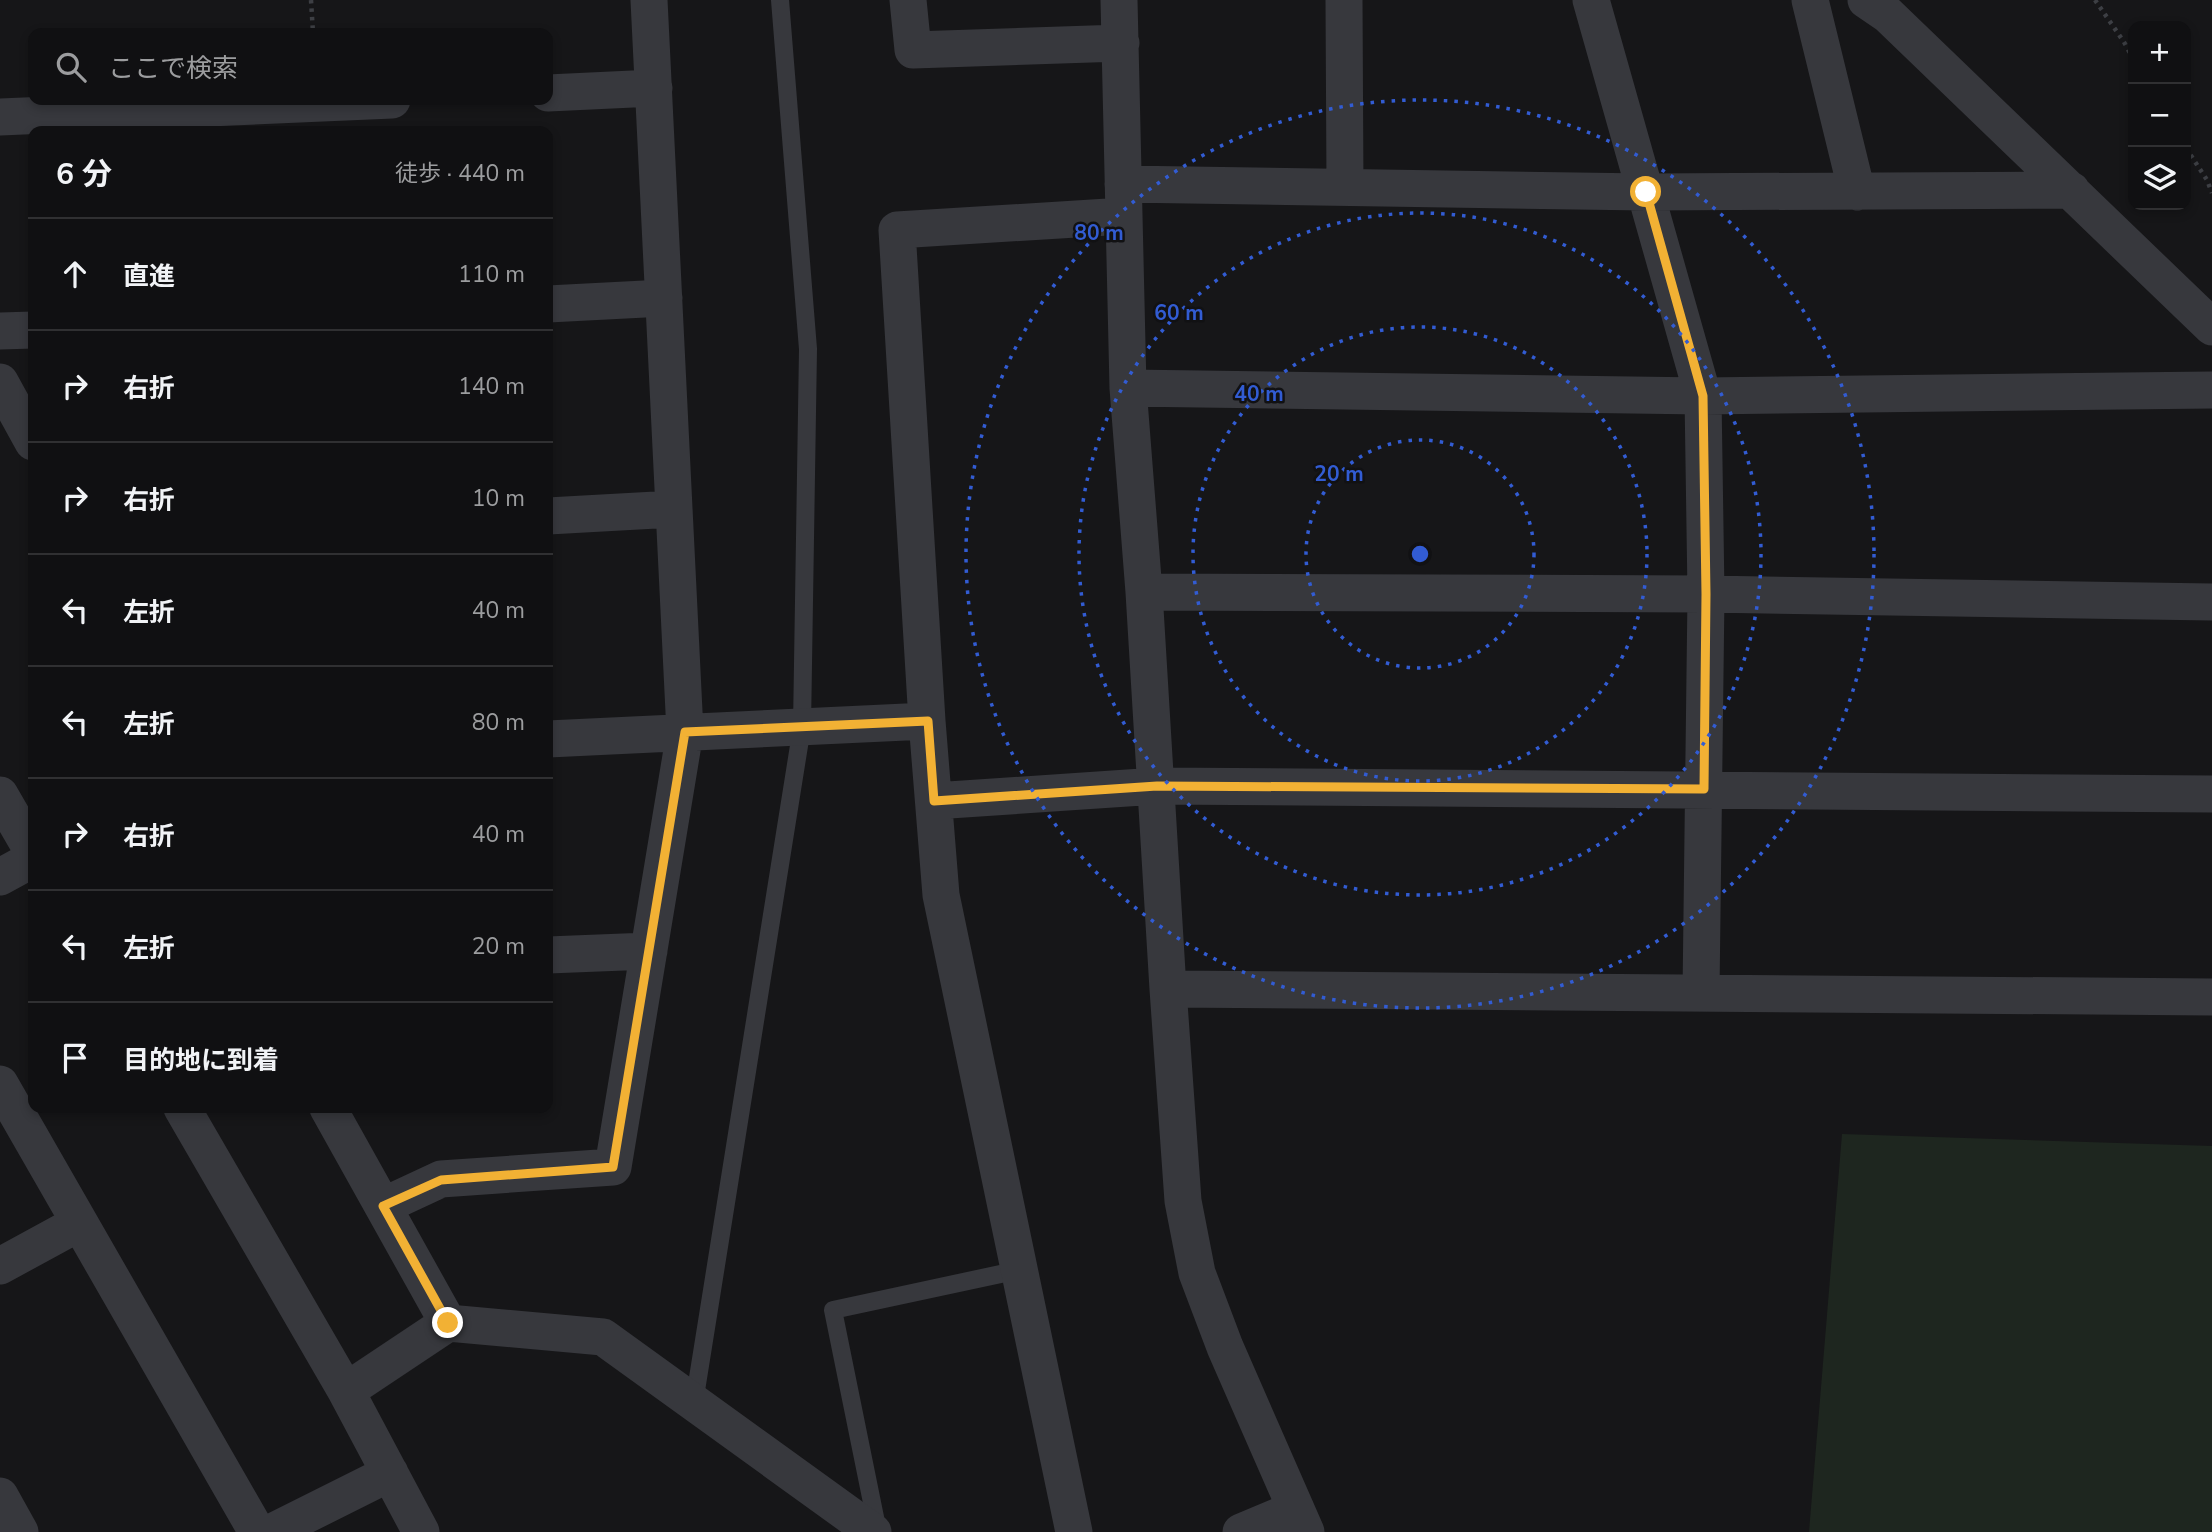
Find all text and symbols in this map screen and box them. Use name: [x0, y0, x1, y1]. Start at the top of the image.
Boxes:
map controls: [2128, 21, 2191, 210]
button: +: [2128, 21, 2191, 84]
search box: [28, 28, 553, 105]
icon: search: [52, 48, 90, 86]
text: ここで検索: [108, 51, 238, 86]
button: −: [2128, 84, 2191, 147]
button: layers: [2128, 147, 2191, 210]
text: 6 分: [56, 154, 112, 195]
text: 徒歩 · 440 m: [395, 158, 525, 189]
route start: [1630, 176, 1661, 207]
text: 80 m: [1074, 219, 1124, 247]
icon: ahead: [56, 255, 94, 293]
text: 直進: [123, 259, 175, 294]
text: 110 m: [458, 259, 525, 290]
text: 60 m: [1154, 299, 1204, 327]
icon: right: [56, 367, 94, 405]
text: 右折: [123, 371, 175, 406]
text: 140 m: [458, 371, 525, 402]
text: 40 m: [1234, 380, 1284, 408]
text: 20 m: [1314, 460, 1364, 488]
icon: right: [56, 479, 94, 517]
text: 右折: [123, 483, 175, 518]
text: 10 m: [472, 483, 525, 514]
centre of rings: [1408, 542, 1432, 566]
icon: left: [56, 591, 94, 629]
text: 左折: [123, 595, 175, 630]
text: 40 m: [472, 595, 525, 626]
icon: left: [56, 703, 94, 741]
text: 左折: [123, 707, 175, 742]
text: 80 m: [472, 707, 525, 738]
icon: right: [56, 815, 94, 853]
text: 右折: [123, 819, 175, 854]
text: 40 m: [472, 819, 525, 850]
icon: left: [56, 927, 94, 965]
text: 左折: [123, 931, 175, 966]
text: 20 m: [472, 931, 525, 962]
icon: arrive: [56, 1039, 94, 1077]
text: 目的地に到着: [123, 1043, 279, 1078]
route end: [432, 1307, 463, 1338]

